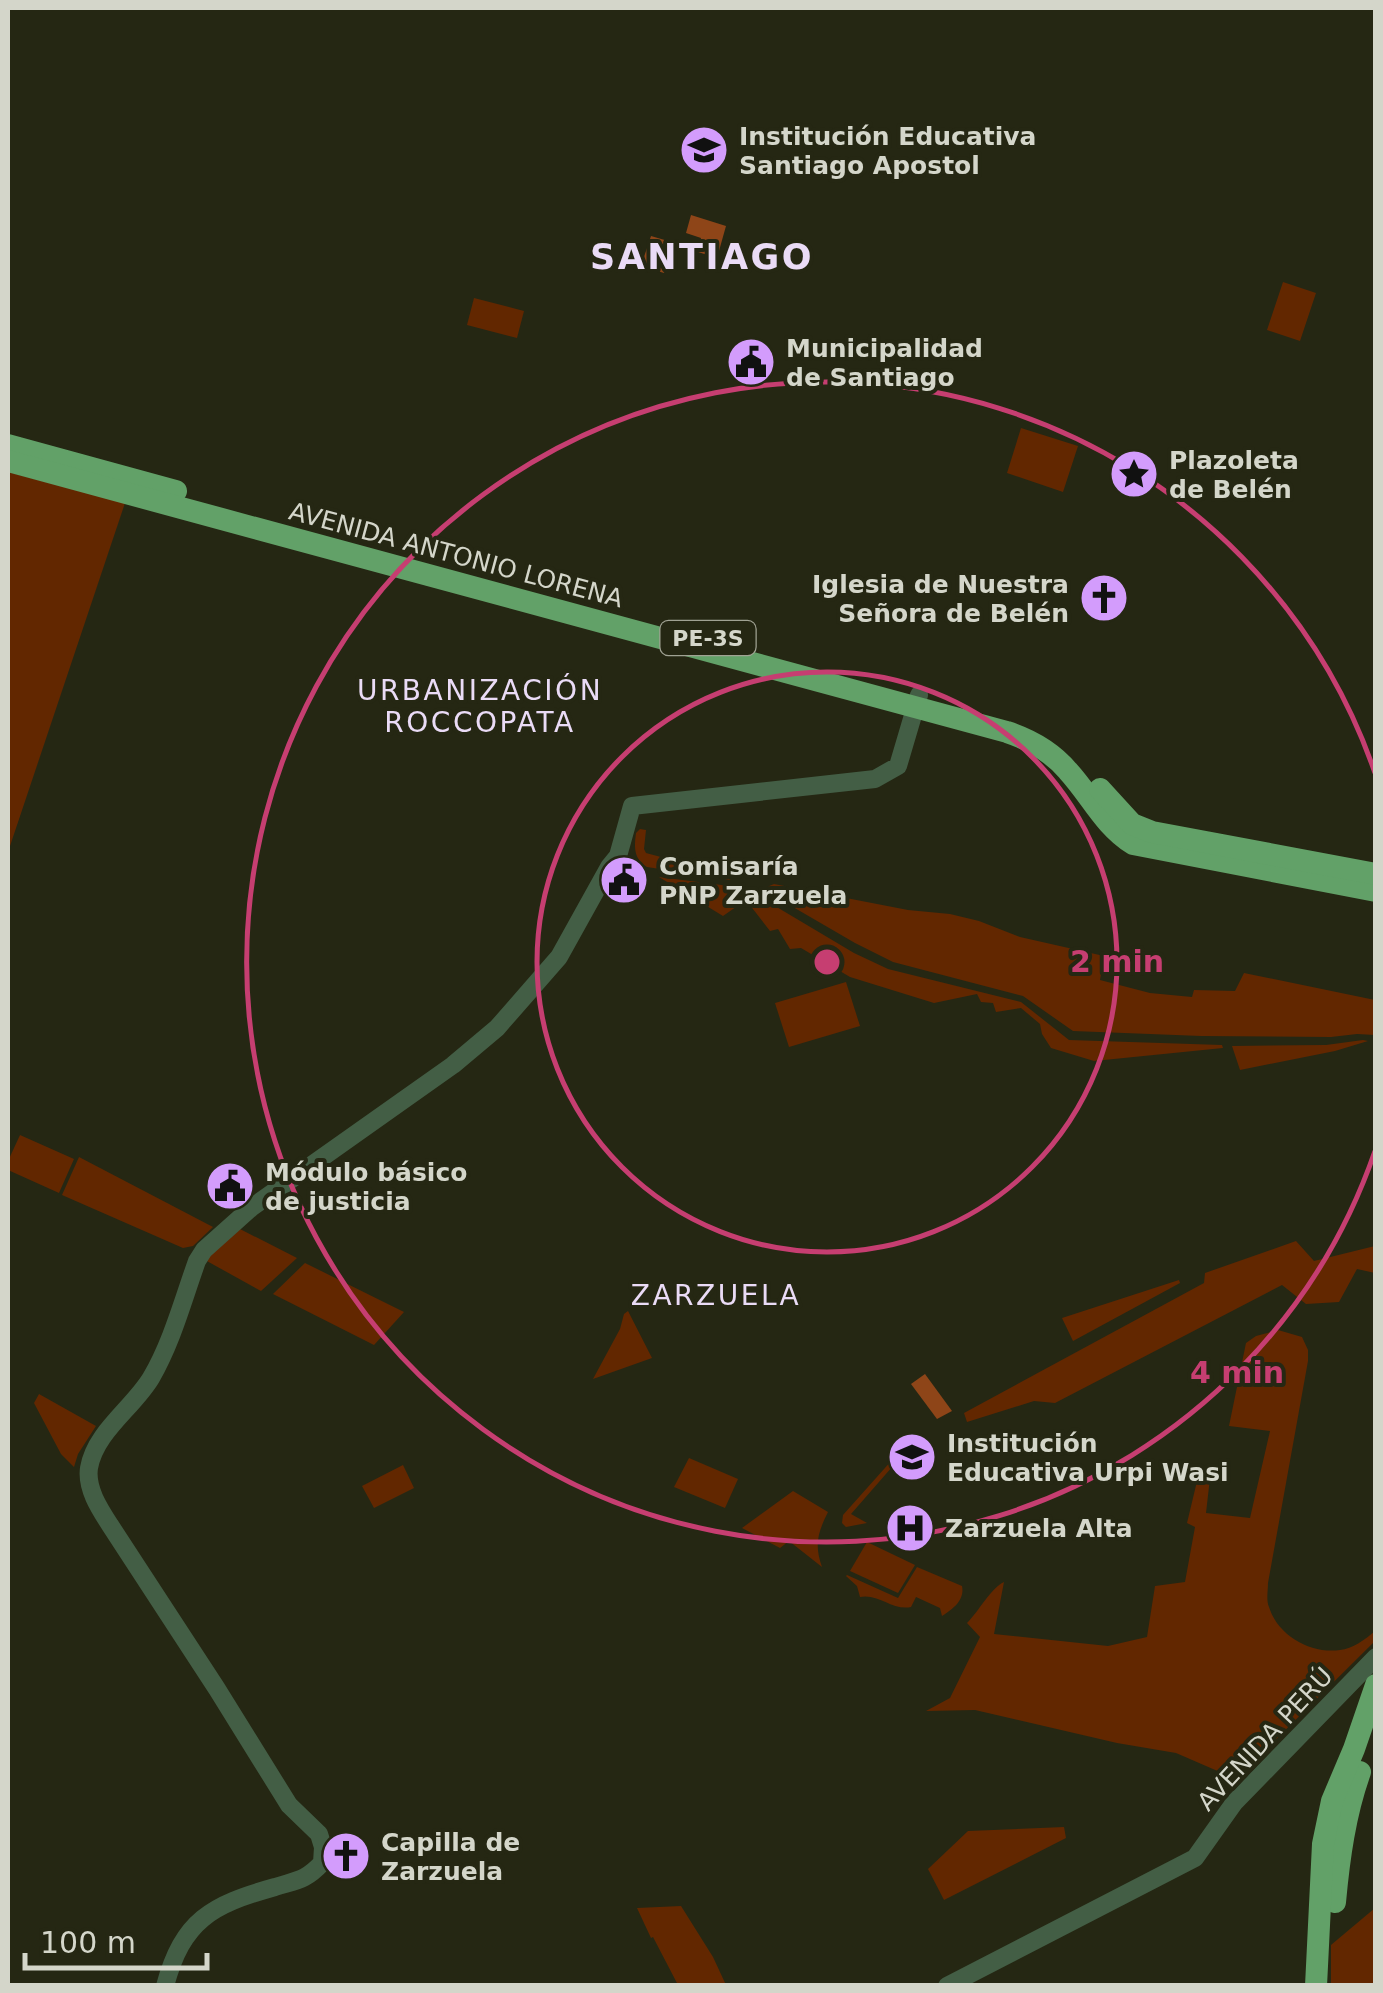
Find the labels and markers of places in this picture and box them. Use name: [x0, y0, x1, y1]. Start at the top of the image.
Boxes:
place label: Institución Educativa Santiago Apostol: [739, 122, 1036, 180]
school or university icon: Institución Educativa Santiago Apostol: [678, 124, 730, 176]
place label: Municipalidad de Santiago: [786, 334, 983, 392]
public building icon: Municipalidad de Santiago: [725, 336, 777, 388]
place label: Plazoleta de Belén: [1169, 446, 1299, 504]
place icon: Plazoleta de Belén: [1108, 448, 1160, 500]
place label: Iglesia de Nuestra Señora de Belén: [812, 570, 1069, 628]
church icon: Iglesia de Nuestra Señora de Belén: [1078, 572, 1130, 624]
place label: Comisaría PNP Zarzuela: [659, 852, 847, 910]
public building icon: Comisaría PNP Zarzuela: [598, 854, 650, 906]
centre of rings: [809, 944, 845, 980]
place label: Módulo básico de justicia: [265, 1158, 467, 1216]
public building icon: Módulo básico de justicia: [204, 1160, 256, 1212]
place label: Institución Educativa Urpi Wasi: [947, 1429, 1229, 1487]
school or university icon: Institución Educativa Urpi Wasi: [886, 1431, 938, 1483]
hospital icon: Zarzuela Alta: [884, 1502, 936, 1554]
place label: Zarzuela Alta: [945, 1514, 1133, 1543]
place label: Capilla de Zarzuela: [381, 1828, 520, 1886]
church icon: Capilla de Zarzuela: [320, 1830, 372, 1882]

